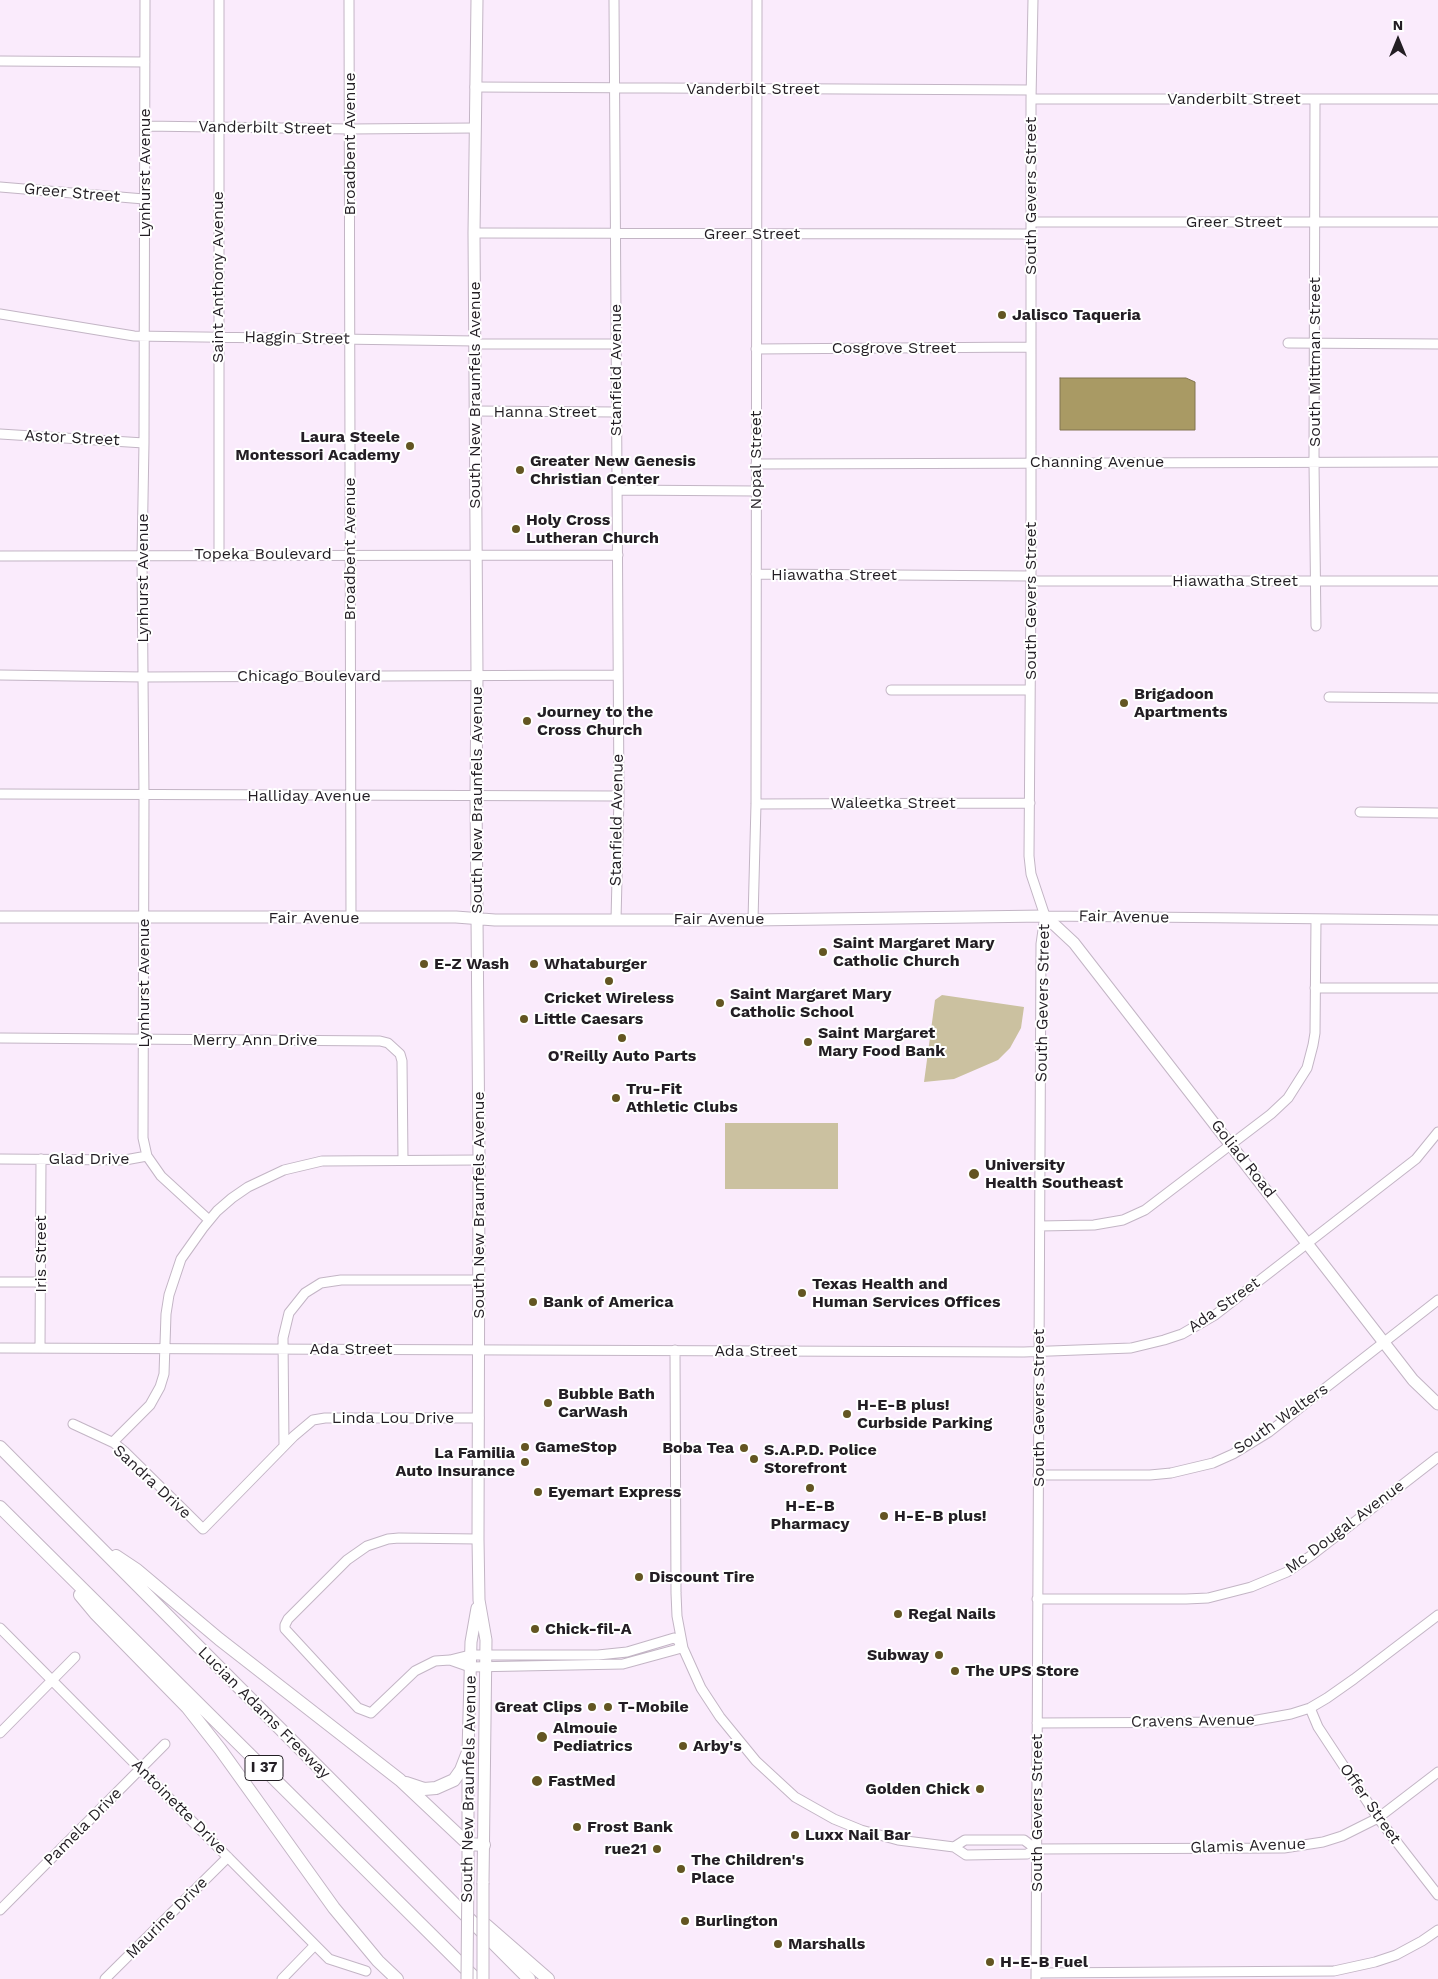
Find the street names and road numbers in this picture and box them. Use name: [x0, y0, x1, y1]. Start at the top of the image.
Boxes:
street label: Broadbent Avenue: [340, 72, 360, 216]
street label: Vanderbilt Street: [686, 79, 820, 99]
street label: Vanderbilt Street: [1167, 89, 1301, 109]
street label: Lynhurst Avenue: [135, 108, 155, 238]
street label: Vanderbilt Street: [198, 117, 332, 139]
street label: South Gevers Street: [1021, 117, 1041, 275]
street label: Greer Street: [23, 179, 121, 207]
street label: Saint Anthony Avenue: [208, 191, 228, 363]
street label: Greer Street: [1186, 212, 1282, 232]
street label: Greer Street: [704, 224, 800, 244]
street label: South Mittman Street: [1305, 277, 1325, 447]
street label: South New Braunfels Avenue: [465, 281, 485, 509]
street label: Stanfield Avenue: [606, 304, 626, 436]
street label: Haggin Street: [244, 327, 350, 349]
street label: Cosgrove Street: [832, 338, 956, 358]
street label: Hanna Street: [493, 402, 597, 422]
street label: Nopal Street: [746, 411, 766, 509]
street label: Astor Street: [24, 426, 120, 450]
street label: Channing Avenue: [1030, 452, 1164, 472]
street label: Broadbent Avenue: [340, 477, 360, 621]
street label: Lynhurst Avenue: [133, 513, 153, 643]
street label: South Gevers Street: [1021, 522, 1041, 680]
street label: Topeka Boulevard: [194, 544, 332, 564]
street label: Hiawatha Street: [771, 565, 897, 585]
street label: Hiawatha Street: [1172, 571, 1298, 591]
street label: Chicago Boulevard: [237, 666, 381, 686]
street label: South New Braunfels Avenue: [467, 686, 487, 914]
street label: Stanfield Avenue: [606, 754, 628, 886]
street label: Halliday Avenue: [247, 786, 371, 806]
street label: Waleetka Street: [830, 793, 956, 813]
street label: Fair Avenue: [1078, 907, 1170, 927]
street label: Fair Avenue: [269, 908, 359, 928]
street label: Fair Avenue: [674, 909, 764, 929]
street label: Lynhurst Avenue: [134, 918, 154, 1048]
street label: South Gevers Street: [1032, 924, 1054, 1082]
street label: Merry Ann Drive: [192, 1030, 318, 1050]
street label: South New Braunfels Avenue: [469, 1091, 489, 1319]
street label: Goliad Road: [1207, 1116, 1279, 1202]
street label: Glad Drive: [49, 1149, 129, 1169]
street label: Iris Street: [31, 1215, 51, 1293]
street label: Ada Street: [1184, 1273, 1264, 1337]
street label: South Gevers Street: [1029, 1329, 1049, 1487]
street label: Ada Street: [309, 1339, 393, 1359]
street label: Ada Street: [714, 1341, 798, 1361]
street label: South Walters: [1230, 1379, 1332, 1459]
street label: Linda Lou Drive: [332, 1408, 454, 1428]
street label: Sandra Drive: [109, 1441, 195, 1523]
street label: Mc Dougal Avenue: [1282, 1476, 1408, 1578]
street label: Lucian Adams Freeway: [194, 1643, 334, 1783]
street label: South New Braunfels Avenue: [457, 1675, 481, 1903]
street label: Cravens Avenue: [1131, 1710, 1255, 1732]
street label: South Gevers Street: [1027, 1734, 1047, 1892]
street label: Antoinette Drive: [127, 1755, 231, 1859]
road number: I 37: [245, 1756, 283, 1780]
street label: Offer Street: [1335, 1760, 1405, 1848]
street label: Pamela Drive: [40, 1784, 126, 1870]
street label: Glamis Avenue: [1190, 1834, 1306, 1858]
street label: Maurine Drive: [122, 1873, 212, 1963]

